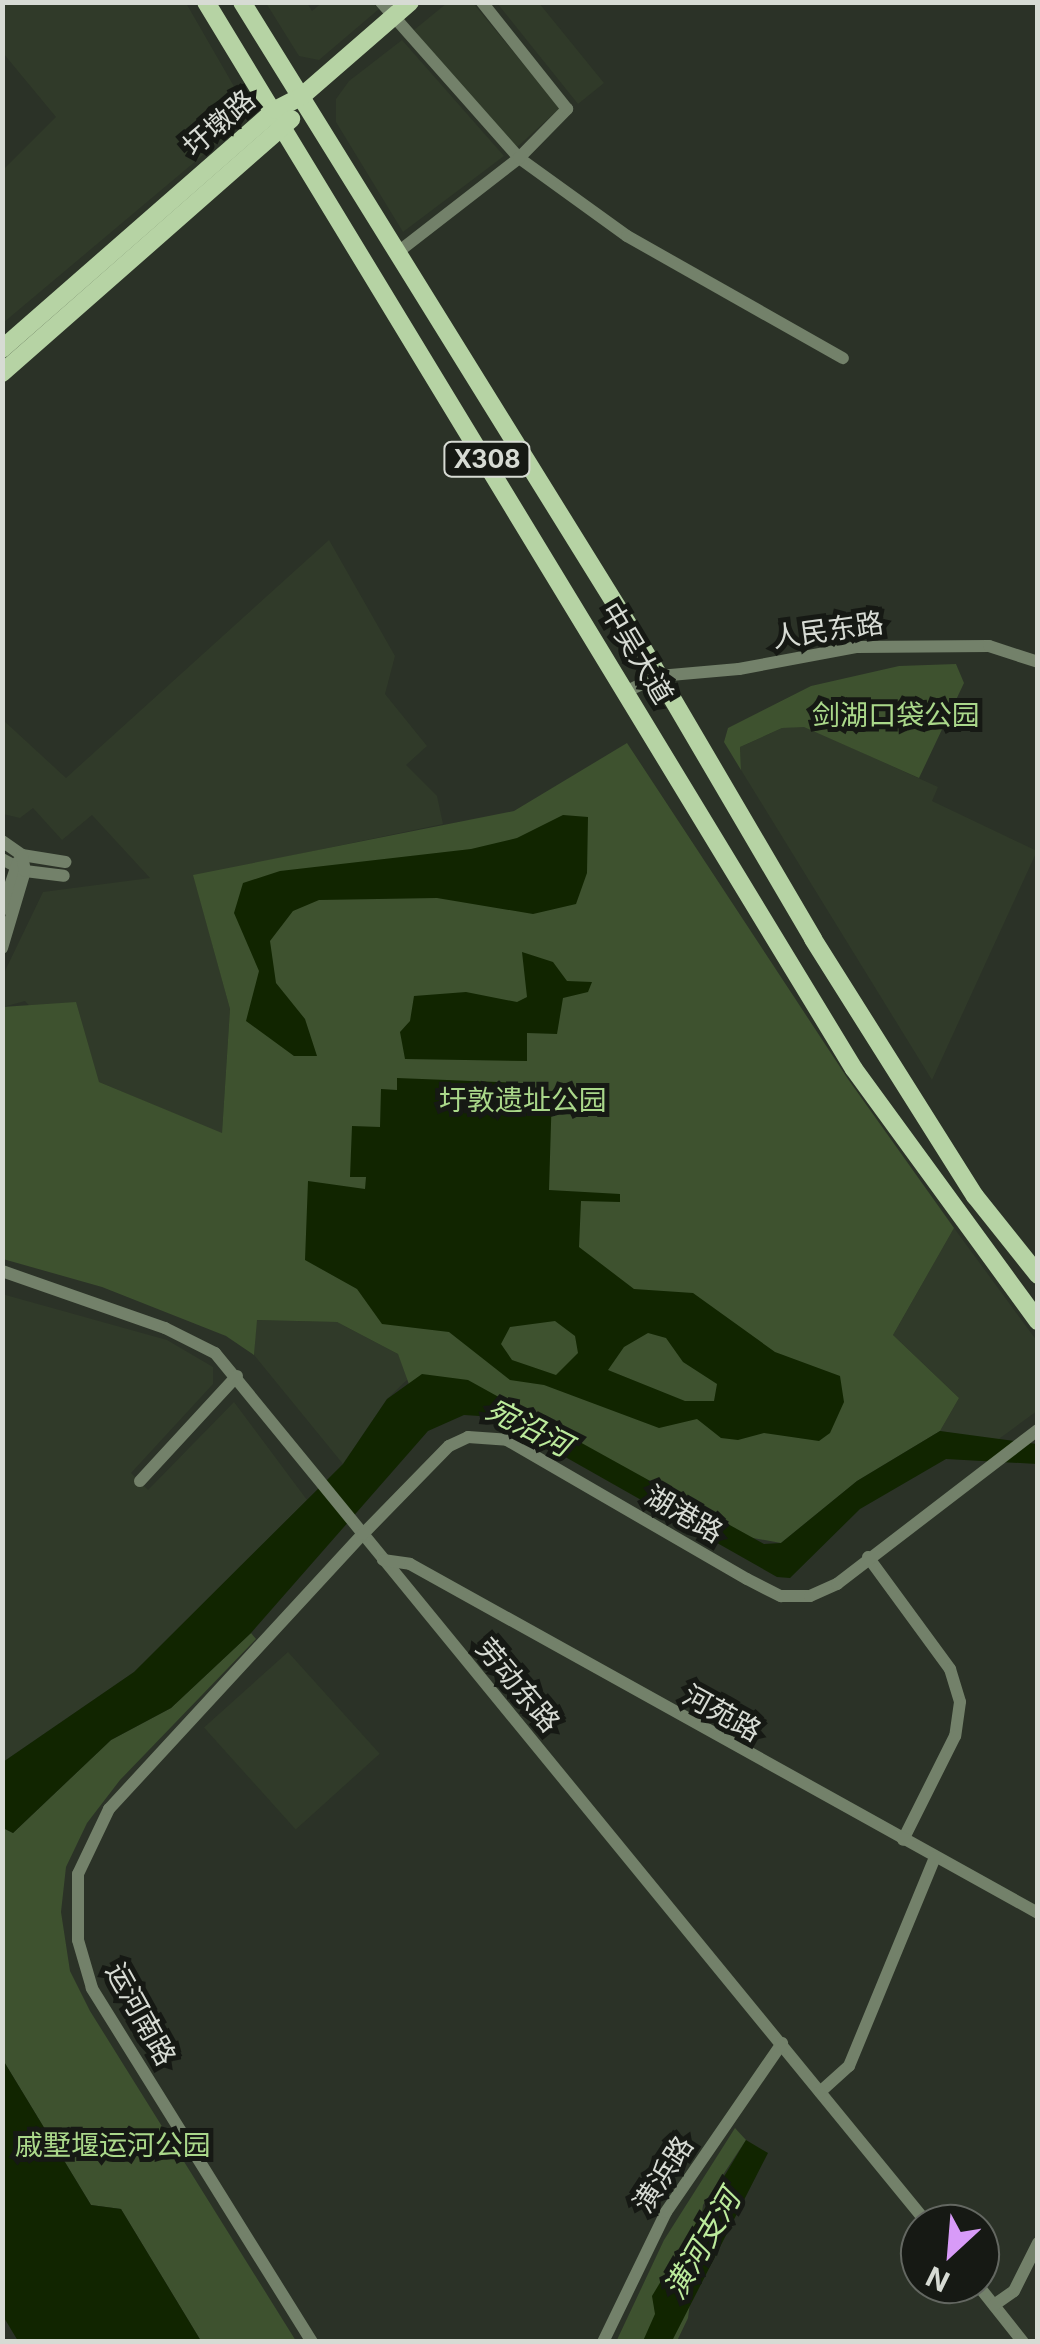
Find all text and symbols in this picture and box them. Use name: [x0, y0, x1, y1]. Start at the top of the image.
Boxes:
street label: 圩墩路: [176, 83, 262, 163]
road number: X308: [442, 439, 532, 479]
street label: 中吴大道: [594, 596, 680, 710]
street label: 人民东路: [770, 606, 886, 654]
park label: 剑湖口袋公园: [812, 698, 980, 732]
park label: 圩敦遗址公园: [439, 1083, 607, 1117]
water label: 宛沿河: [481, 1391, 577, 1463]
street label: 湖港路: [639, 1478, 729, 1550]
street label: 劳动东路: [469, 1631, 567, 1739]
street label: 河苑路: [677, 1678, 767, 1748]
street label: 运河南路: [99, 1957, 183, 2071]
park label: 戚墅堰运河公园: [15, 2128, 211, 2162]
street label: 潢浜路: [626, 2130, 700, 2218]
water label: 潢河支河: [656, 2183, 748, 2305]
north arrow: [900, 2204, 1000, 2304]
text: N: [921, 2259, 955, 2299]

